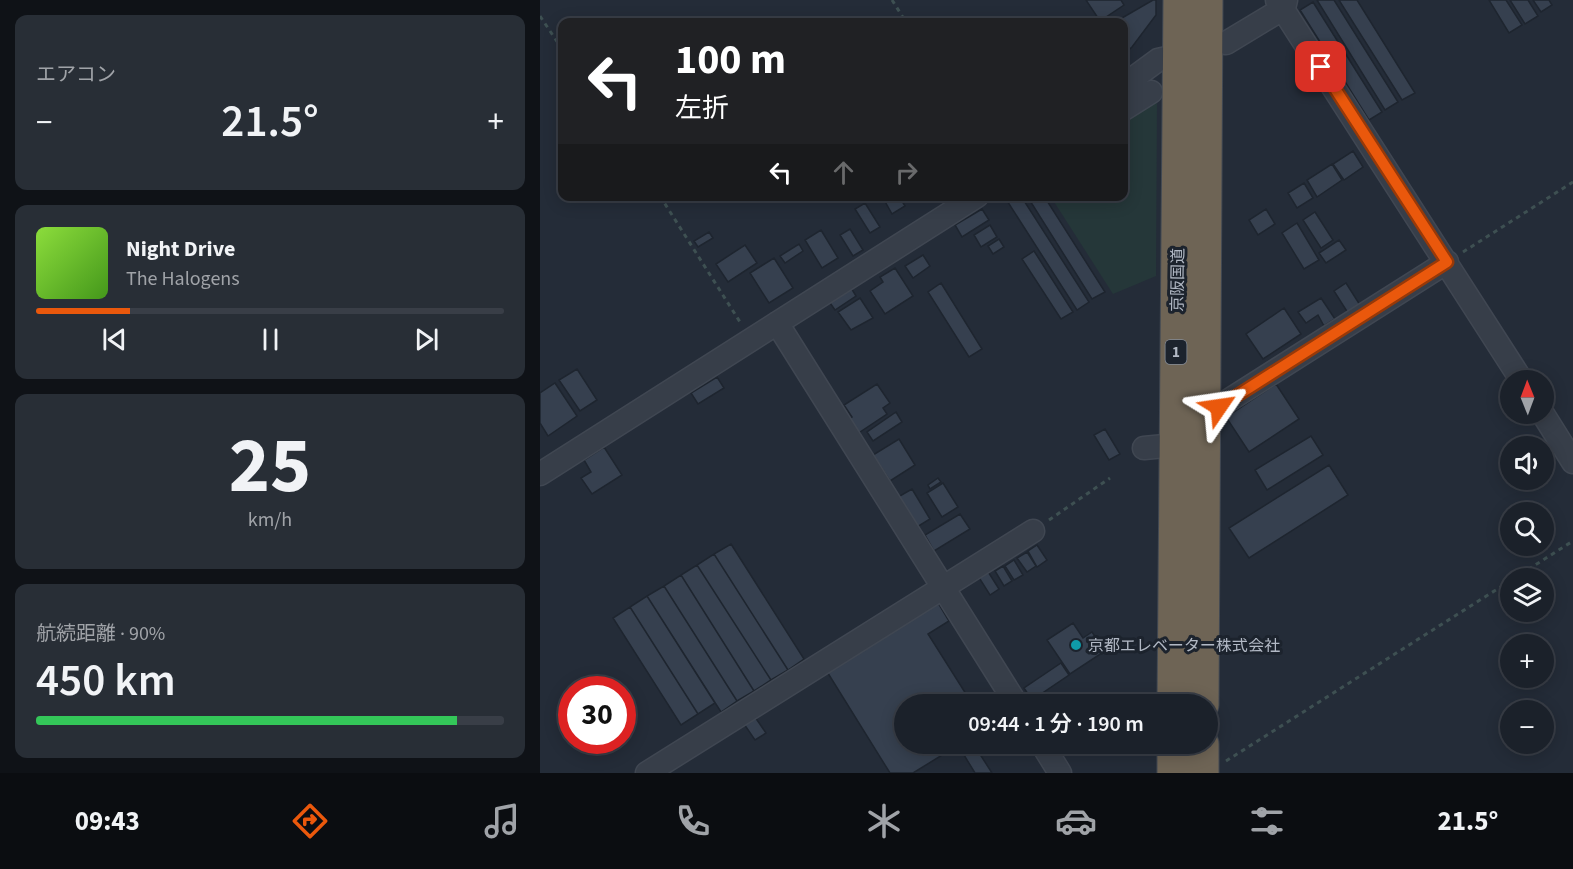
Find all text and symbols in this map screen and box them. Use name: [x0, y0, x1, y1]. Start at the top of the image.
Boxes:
text: 100 m: [675, 30, 786, 90]
pin: [1295, 41, 1346, 92]
icon: left: [576, 42, 654, 120]
icon: arrive: [1304, 50, 1337, 83]
text: エアコン: [36, 61, 116, 89]
text: 左折: [675, 89, 729, 128]
text: 21.5°: [221, 90, 319, 154]
text: −: [36, 99, 52, 146]
text: +: [488, 99, 504, 146]
icon: left: [764, 156, 797, 189]
icon: ahead: [827, 156, 860, 189]
icon: right: [890, 156, 923, 189]
text: Night Drive: [126, 233, 235, 265]
street label: 京阪国道: [1166, 248, 1190, 312]
text: The Halogens: [126, 265, 240, 293]
icon: previous: [98, 323, 131, 356]
icon: pause: [254, 323, 287, 356]
icon: next: [410, 323, 443, 356]
road number: 1: [1166, 340, 1186, 364]
north arrow: [1500, 370, 1554, 424]
map controls: [1500, 370, 1554, 754]
position arrow: [1187, 375, 1251, 439]
text: 25: [229, 411, 311, 522]
button: sound: [1500, 436, 1554, 490]
button: search: [1500, 502, 1554, 556]
text: km/h: [248, 506, 292, 534]
button: layers: [1500, 568, 1554, 622]
text: 航続距離 · 90%: [36, 620, 165, 648]
button: +: [1500, 634, 1554, 688]
place label: 京都エレベーター株式会社: [1088, 635, 1280, 657]
marker: 京都エレベーター株式会社: [1069, 638, 1083, 652]
text: 450 km: [36, 649, 176, 713]
speed limit sign: 30: [558, 676, 636, 754]
button: −: [1500, 700, 1554, 754]
text: 09:44 · 1 分 · 190 m: [968, 708, 1144, 740]
icon: directions: [289, 800, 331, 842]
icon: music: [481, 800, 523, 842]
icon: phone: [672, 800, 714, 842]
icon: climate: [863, 800, 905, 842]
icon: car: [1055, 800, 1097, 842]
icon: filters: [1246, 800, 1288, 842]
text: 09:43: [75, 802, 140, 841]
text: 21.5°: [1438, 802, 1498, 841]

